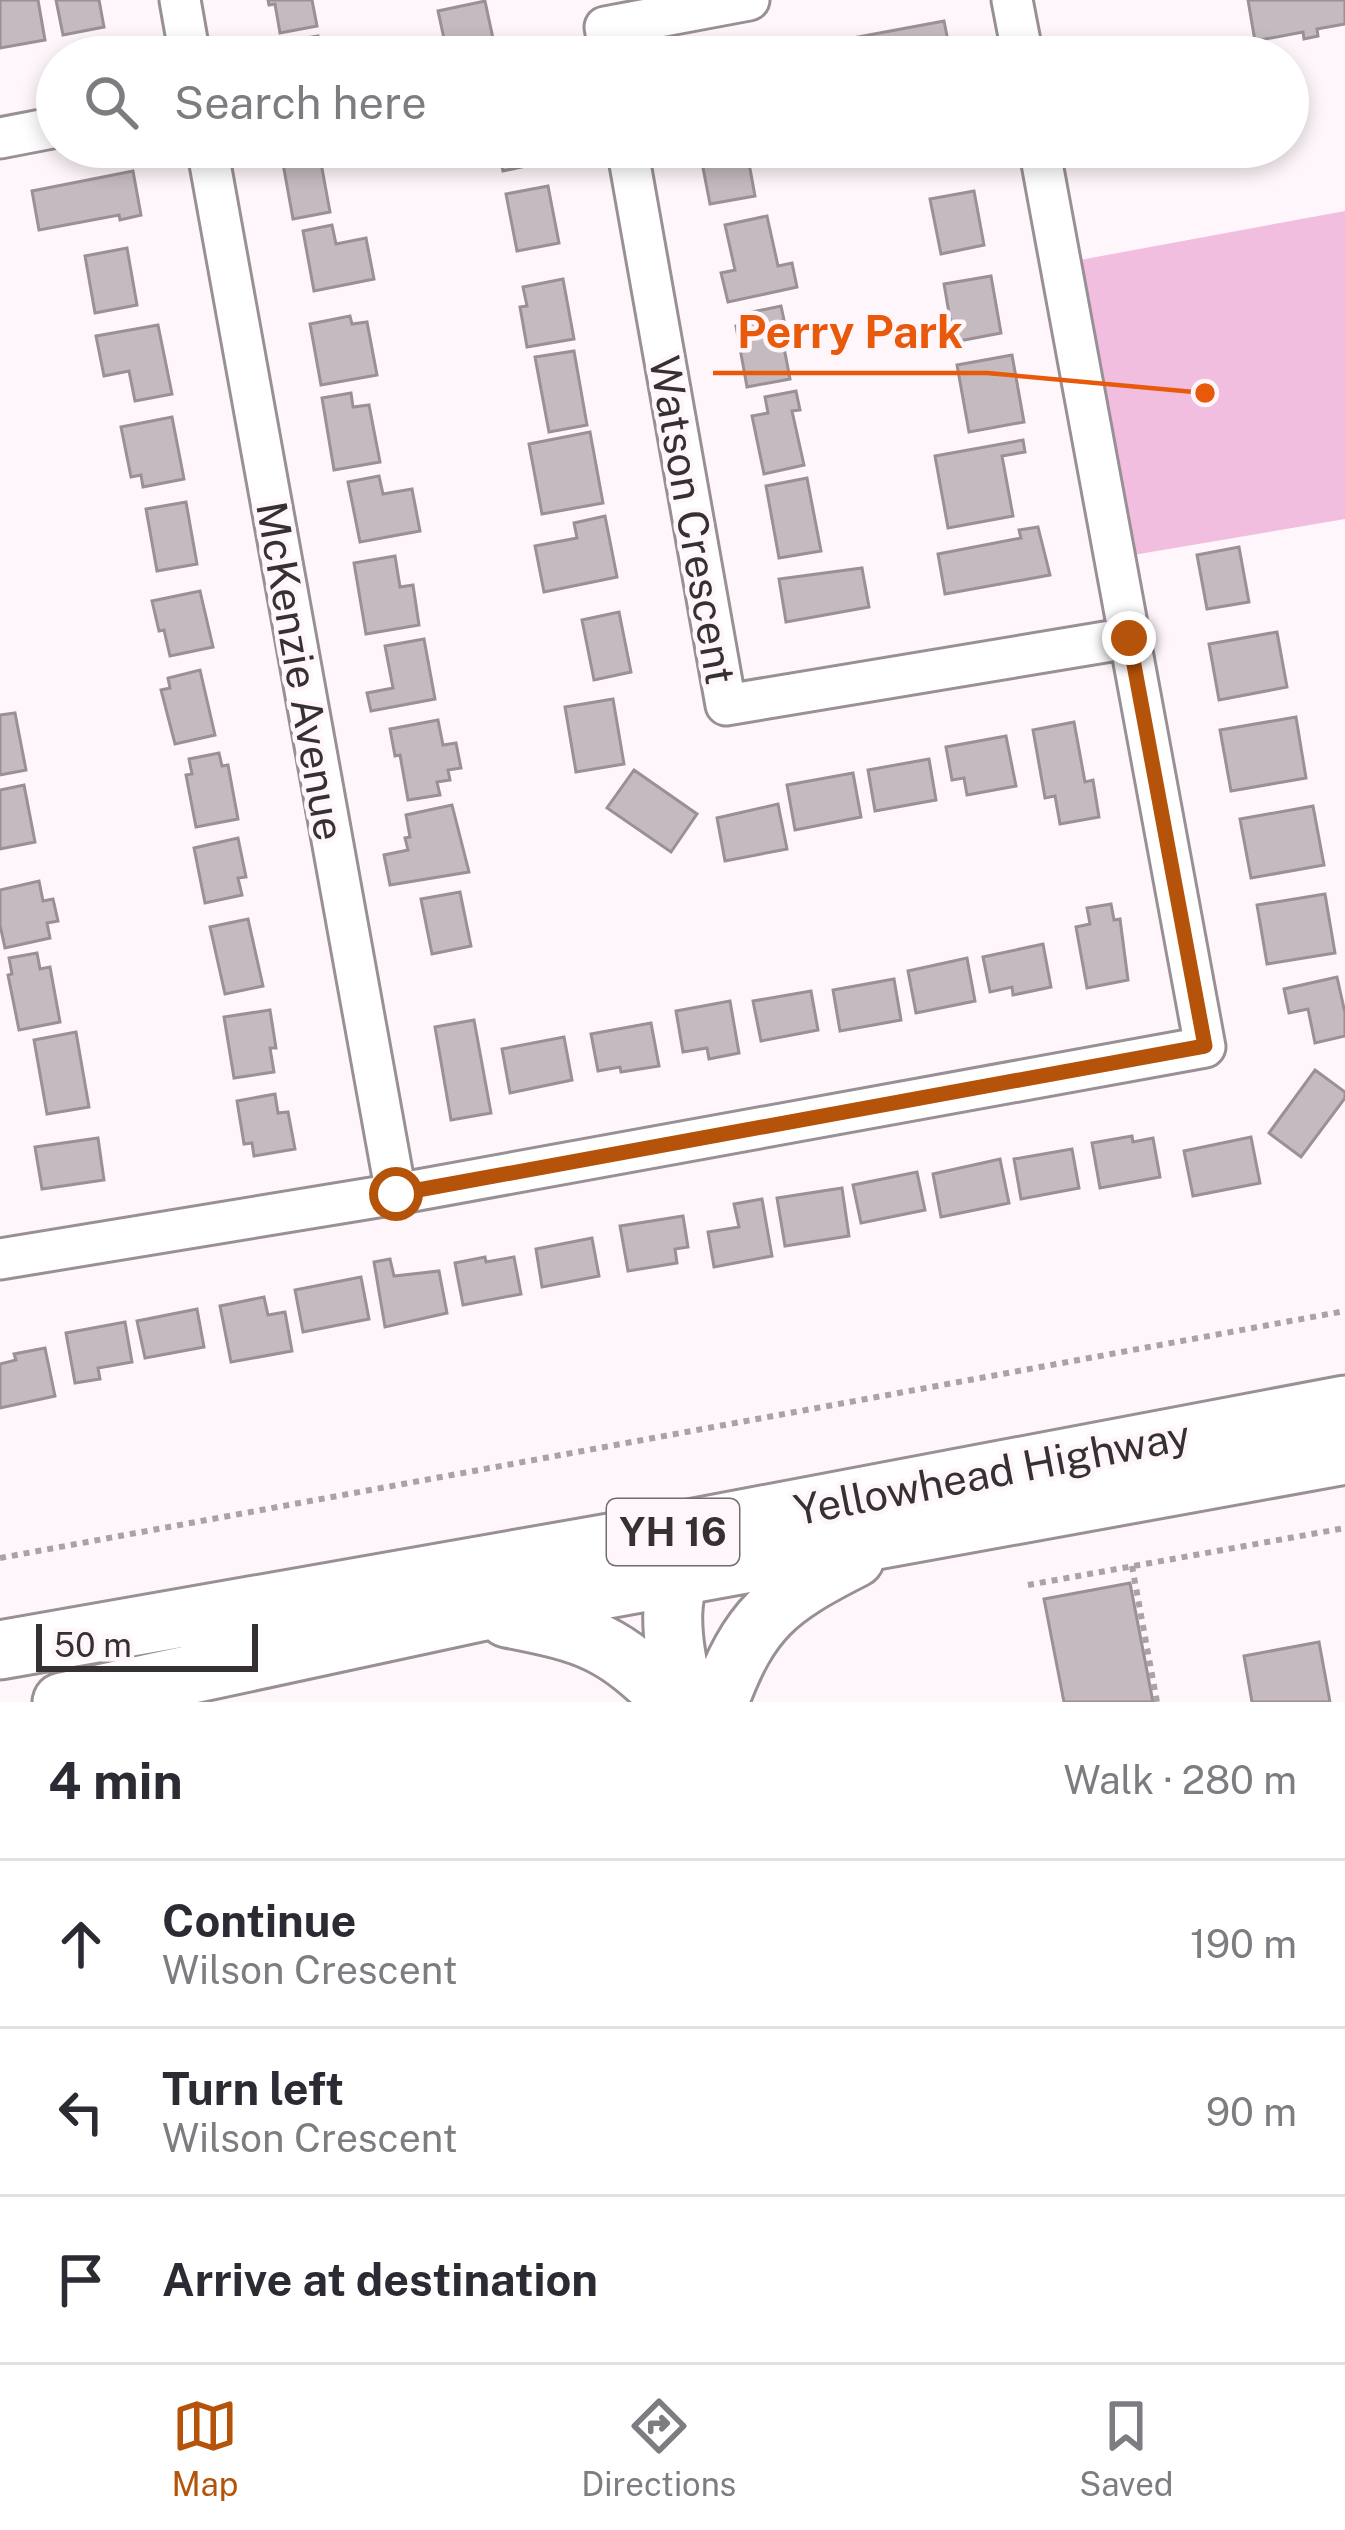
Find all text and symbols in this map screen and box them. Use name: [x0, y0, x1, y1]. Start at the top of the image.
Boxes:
search box: [36, 36, 1309, 168]
icon: search: [78, 69, 144, 135]
text: Search here: [174, 76, 427, 129]
callout: Perry Park: [713, 292, 987, 373]
text: Perry Park: [737, 305, 963, 358]
street label: Watson Crescent: [640, 352, 746, 688]
street label: McKenzie Avenue: [247, 498, 355, 844]
route end: [1102, 611, 1156, 665]
route start: [369, 1167, 423, 1221]
street label: Yellowhead Highway: [790, 1410, 1194, 1534]
road number: YH 16: [607, 1499, 739, 1565]
scale bar: [36, 1618, 258, 1671]
text: 50 m: [54, 1626, 132, 1664]
text: 4 min: [48, 1751, 183, 1810]
text: Walk · 280 m: [1063, 1757, 1297, 1803]
text: Continue: [162, 1894, 356, 1947]
icon: ahead: [48, 1911, 114, 1977]
text: 190 m: [1190, 1921, 1297, 1967]
text: Wilson Crescent: [162, 1947, 458, 1993]
text: Turn left: [162, 2062, 344, 2115]
icon: left: [48, 2079, 114, 2145]
text: 90 m: [1206, 2089, 1297, 2135]
text: Wilson Crescent: [162, 2115, 458, 2161]
icon: arrive: [48, 2247, 114, 2313]
text: Arrive at destination: [162, 2253, 598, 2306]
tab: Map: [171, 2393, 238, 2503]
tab: Directions: [581, 2393, 736, 2503]
tab: Saved: [1079, 2393, 1174, 2503]

